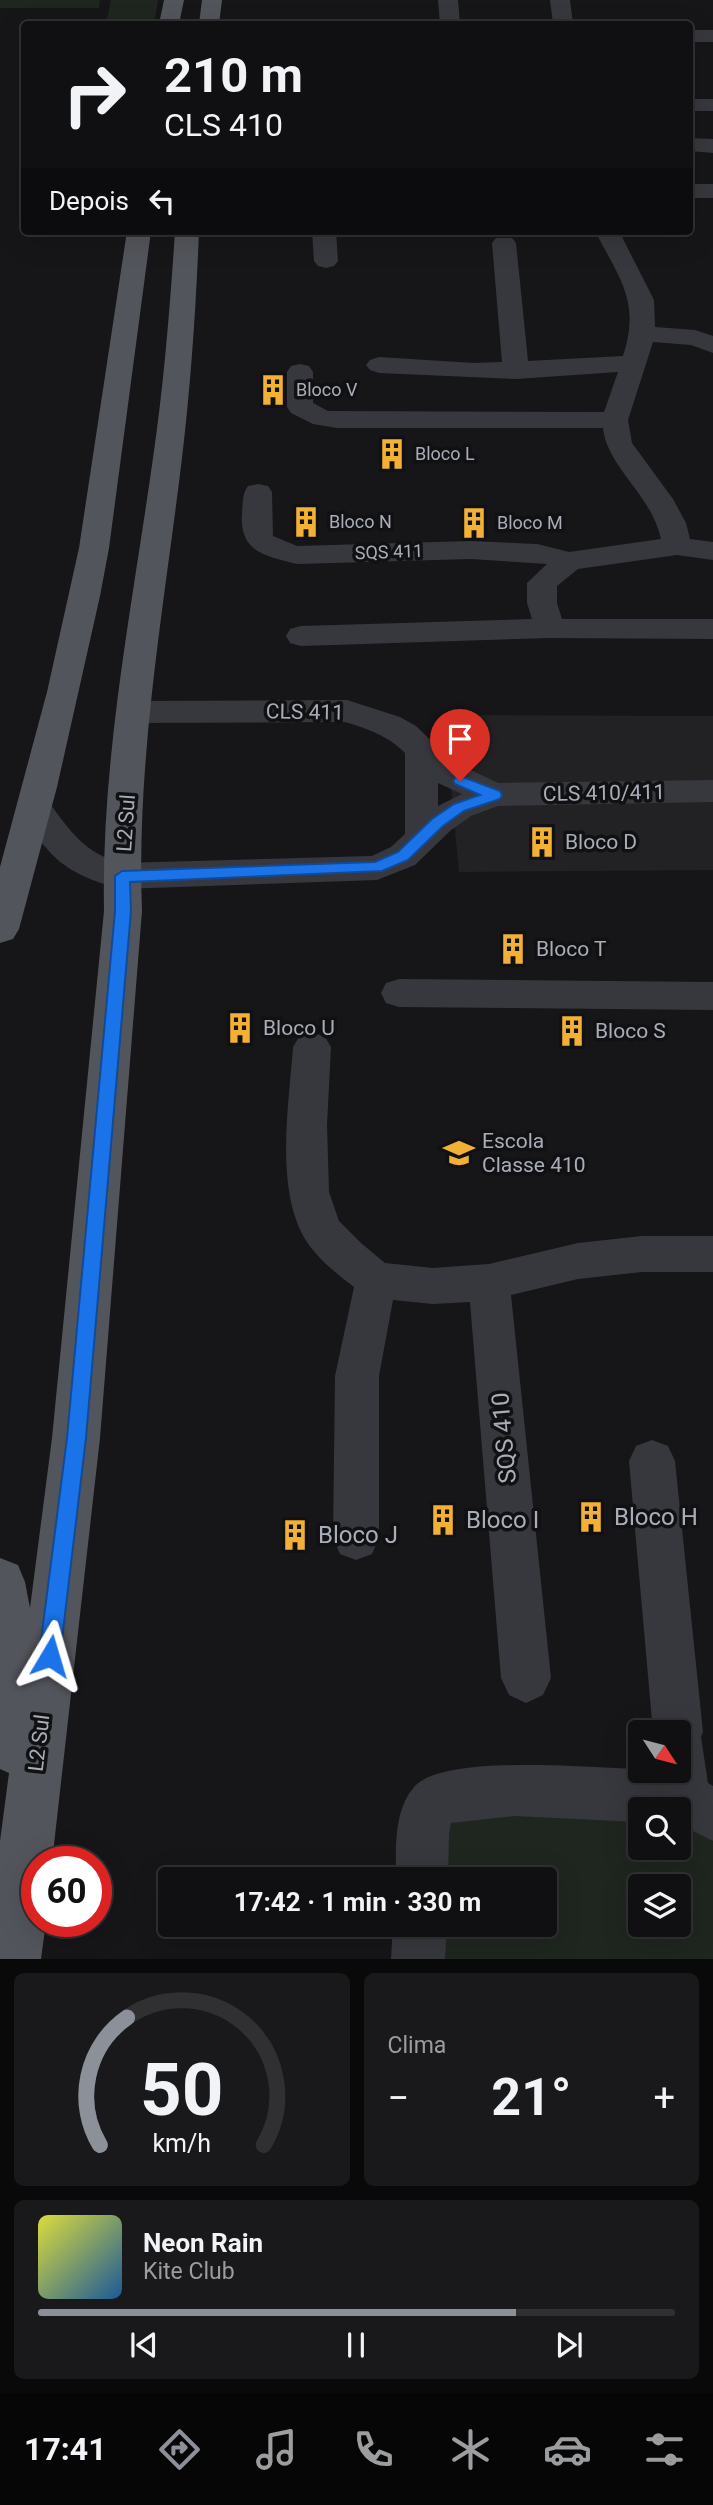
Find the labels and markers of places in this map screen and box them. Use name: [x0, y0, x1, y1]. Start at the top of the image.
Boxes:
building icon: Bloco V: [256, 373, 290, 407]
place label: Bloco V: [296, 379, 358, 400]
building icon: Bloco L: [375, 437, 409, 471]
place label: Bloco L: [415, 443, 475, 464]
building icon: Bloco N: [289, 505, 323, 539]
building icon: Bloco M: [457, 506, 491, 540]
place label: Bloco N: [329, 511, 392, 532]
place label: Bloco M: [497, 512, 563, 533]
pin: [430, 709, 490, 781]
building icon: Bloco D: [525, 825, 559, 859]
place label: Bloco D: [565, 830, 637, 854]
building icon: Bloco T: [496, 932, 530, 966]
place label: Bloco T: [536, 937, 607, 961]
building icon: Bloco U: [223, 1011, 257, 1045]
building icon: Bloco S: [555, 1014, 589, 1048]
place label: Bloco U: [263, 1016, 335, 1040]
place label: Bloco S: [595, 1019, 666, 1043]
place label: Escola Classe 410: [482, 1129, 586, 1177]
school or university icon: Escola Classe 410: [442, 1136, 476, 1170]
building icon: Bloco H: [574, 1500, 608, 1534]
building icon: Bloco I: [426, 1503, 460, 1537]
place label: Bloco H: [614, 1503, 698, 1531]
place label: Bloco I: [466, 1506, 539, 1534]
building icon: Bloco J: [278, 1518, 312, 1552]
place label: Bloco J: [318, 1521, 398, 1549]

